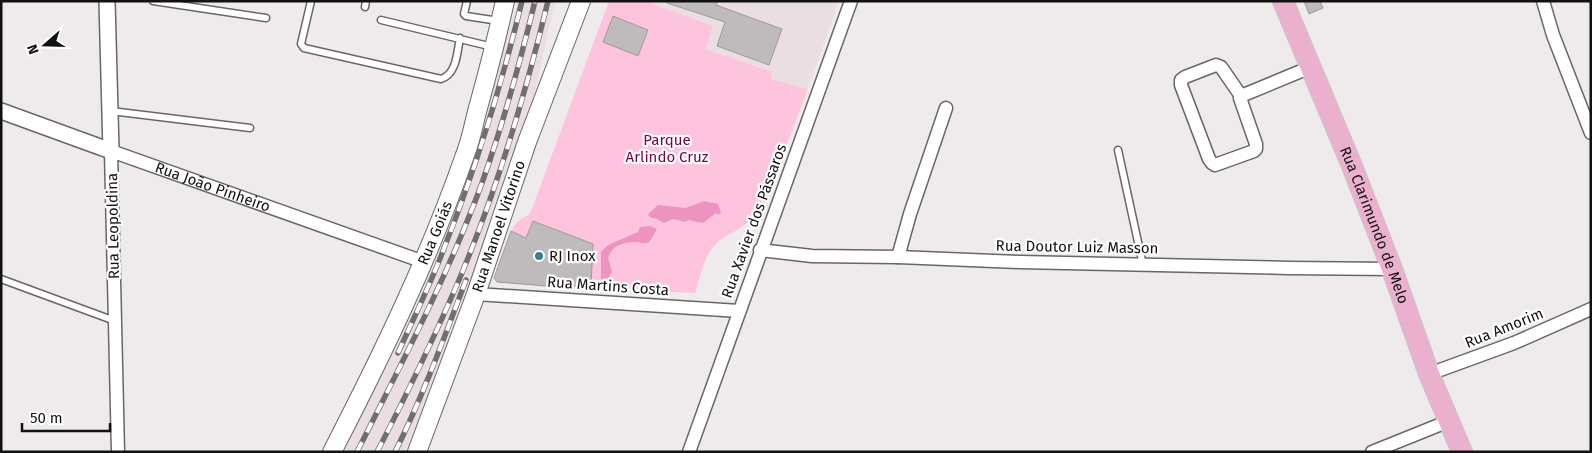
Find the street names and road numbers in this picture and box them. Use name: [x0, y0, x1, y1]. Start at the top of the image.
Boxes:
street label: Rua Xavier dos Pássaros: [718, 141, 790, 301]
street label: Rua Clarimundo de Melo: [1336, 144, 1413, 306]
street label: Rua João Pinheiro: [153, 158, 273, 216]
street label: Rua Manoel Vitorino: [468, 158, 529, 295]
street label: Rua Leopoldina: [103, 173, 123, 279]
street label: Rua Goiás: [414, 199, 456, 268]
street label: Rua Doutor Luiz Masson: [996, 237, 1158, 257]
street label: Rua Martins Costa: [546, 273, 670, 299]
street label: Rua Amorim: [1462, 304, 1546, 352]

